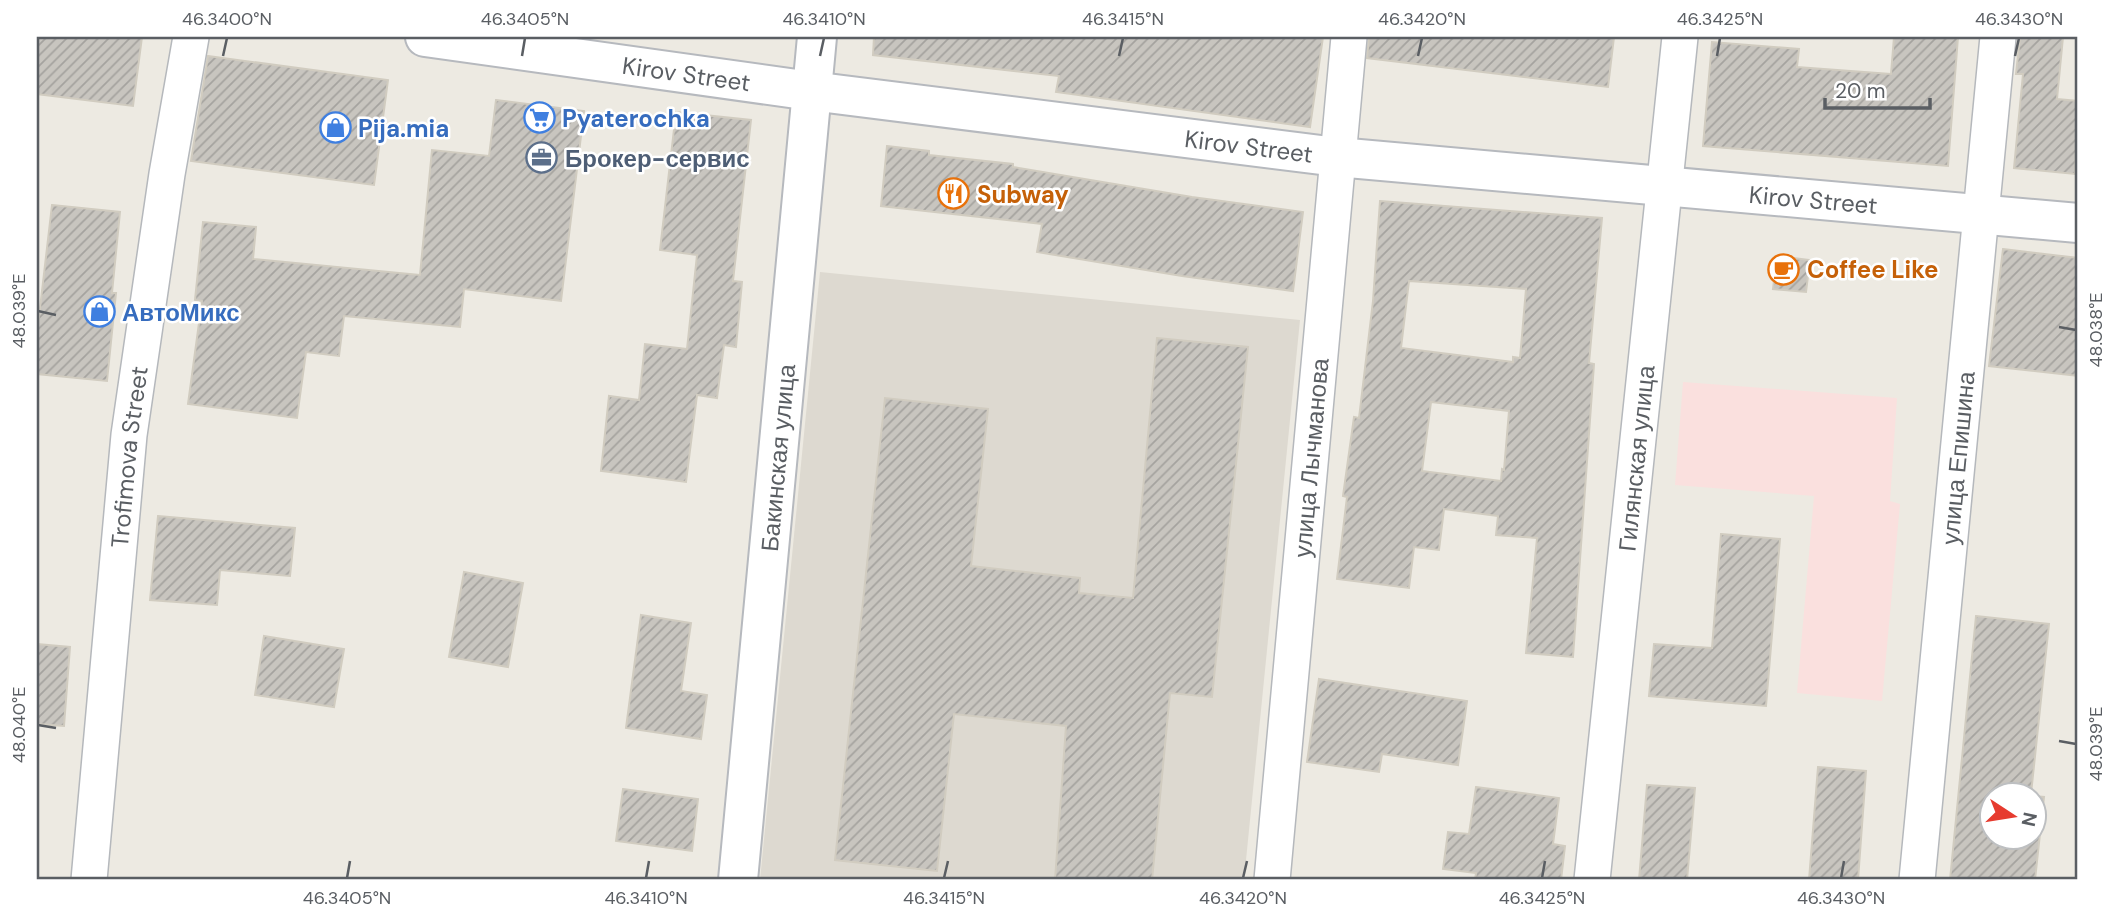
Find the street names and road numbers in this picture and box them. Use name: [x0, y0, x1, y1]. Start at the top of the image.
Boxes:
street label: Kirov Street: [620, 49, 752, 98]
street label: Kirov Street: [1183, 123, 1315, 169]
street label: Kirov Street: [1748, 178, 1879, 221]
street label: улица Лычманова: [1286, 356, 1335, 559]
street label: Бакинская улица: [753, 362, 802, 553]
street label: Гилянская улица: [1611, 363, 1661, 553]
street label: Trofimova Street: [103, 364, 154, 549]
street label: улица Епишина: [1934, 369, 1981, 546]

